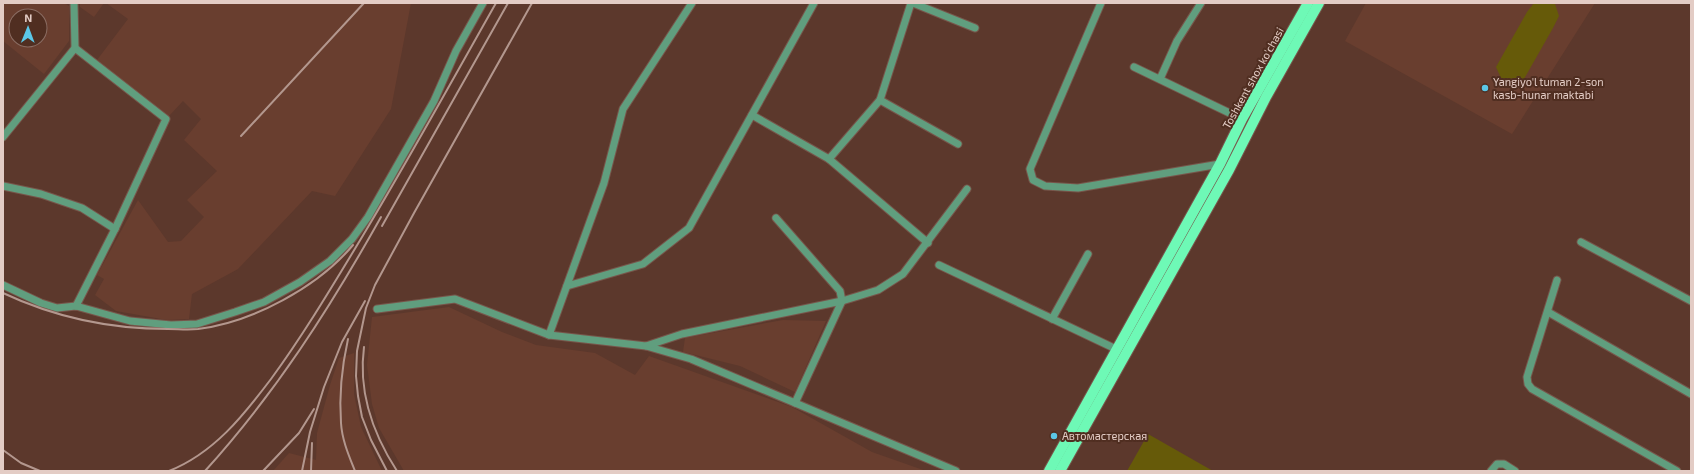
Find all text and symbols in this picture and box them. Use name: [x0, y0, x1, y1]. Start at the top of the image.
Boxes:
north arrow: [8, 8, 48, 48]
text: N: [24, 11, 32, 24]
street label: Toshkent shox ko'chasi: [1219, 25, 1286, 131]
place label: Yangiyo'l tuman 2-son kasb-hunar maktabi: [1493, 75, 1604, 101]
marker: Yangiyo'l tuman 2-son kasb-hunar maktabi: [1480, 83, 1490, 93]
place label: Автомастерская: [1062, 429, 1147, 442]
marker: Автомастерская: [1049, 431, 1059, 441]

